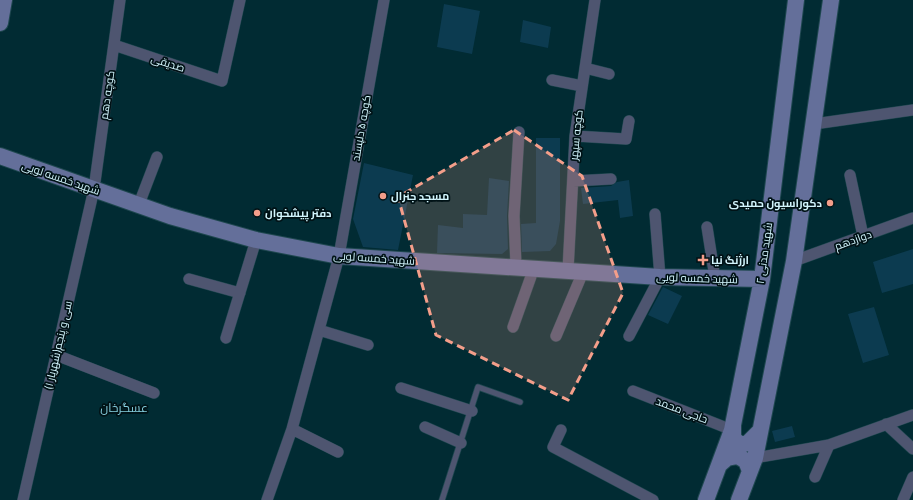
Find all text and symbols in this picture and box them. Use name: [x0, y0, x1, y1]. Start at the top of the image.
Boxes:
street label: صدیقی: [148, 48, 188, 78]
street label: کوچه دهم: [94, 69, 120, 121]
street label: کوچه ۵ دلپسند: [345, 93, 377, 163]
street label: کوچه سپهر: [563, 108, 589, 162]
street label: شهید خمسه لویی: [19, 155, 103, 201]
place label: مسجد جنرال: [391, 186, 449, 206]
marker: مسجد جنرال: [378, 191, 388, 201]
place label: دکوراسیون حمیدی: [729, 193, 822, 213]
marker: دکوراسیون حمیدی: [825, 198, 835, 208]
place label: دفتر پیشخوان: [265, 203, 332, 223]
marker: دفتر پیشخوان: [252, 208, 262, 218]
street label: شهید مدنی ۲: [750, 221, 778, 285]
street label: دوازدهم: [831, 224, 875, 256]
street label: شهید خمسه لویی: [333, 245, 415, 271]
place label: ارژنگ نیا: [711, 250, 749, 270]
marker: ارژنگ نیا: [698, 255, 708, 265]
street label: شهید خمسه لویی: [656, 267, 738, 289]
street label: سی و پنجم(شهریار ۱): [38, 299, 78, 391]
street label: حاجی محمد: [653, 391, 711, 429]
district label: عسگرخان: [100, 396, 148, 419]

